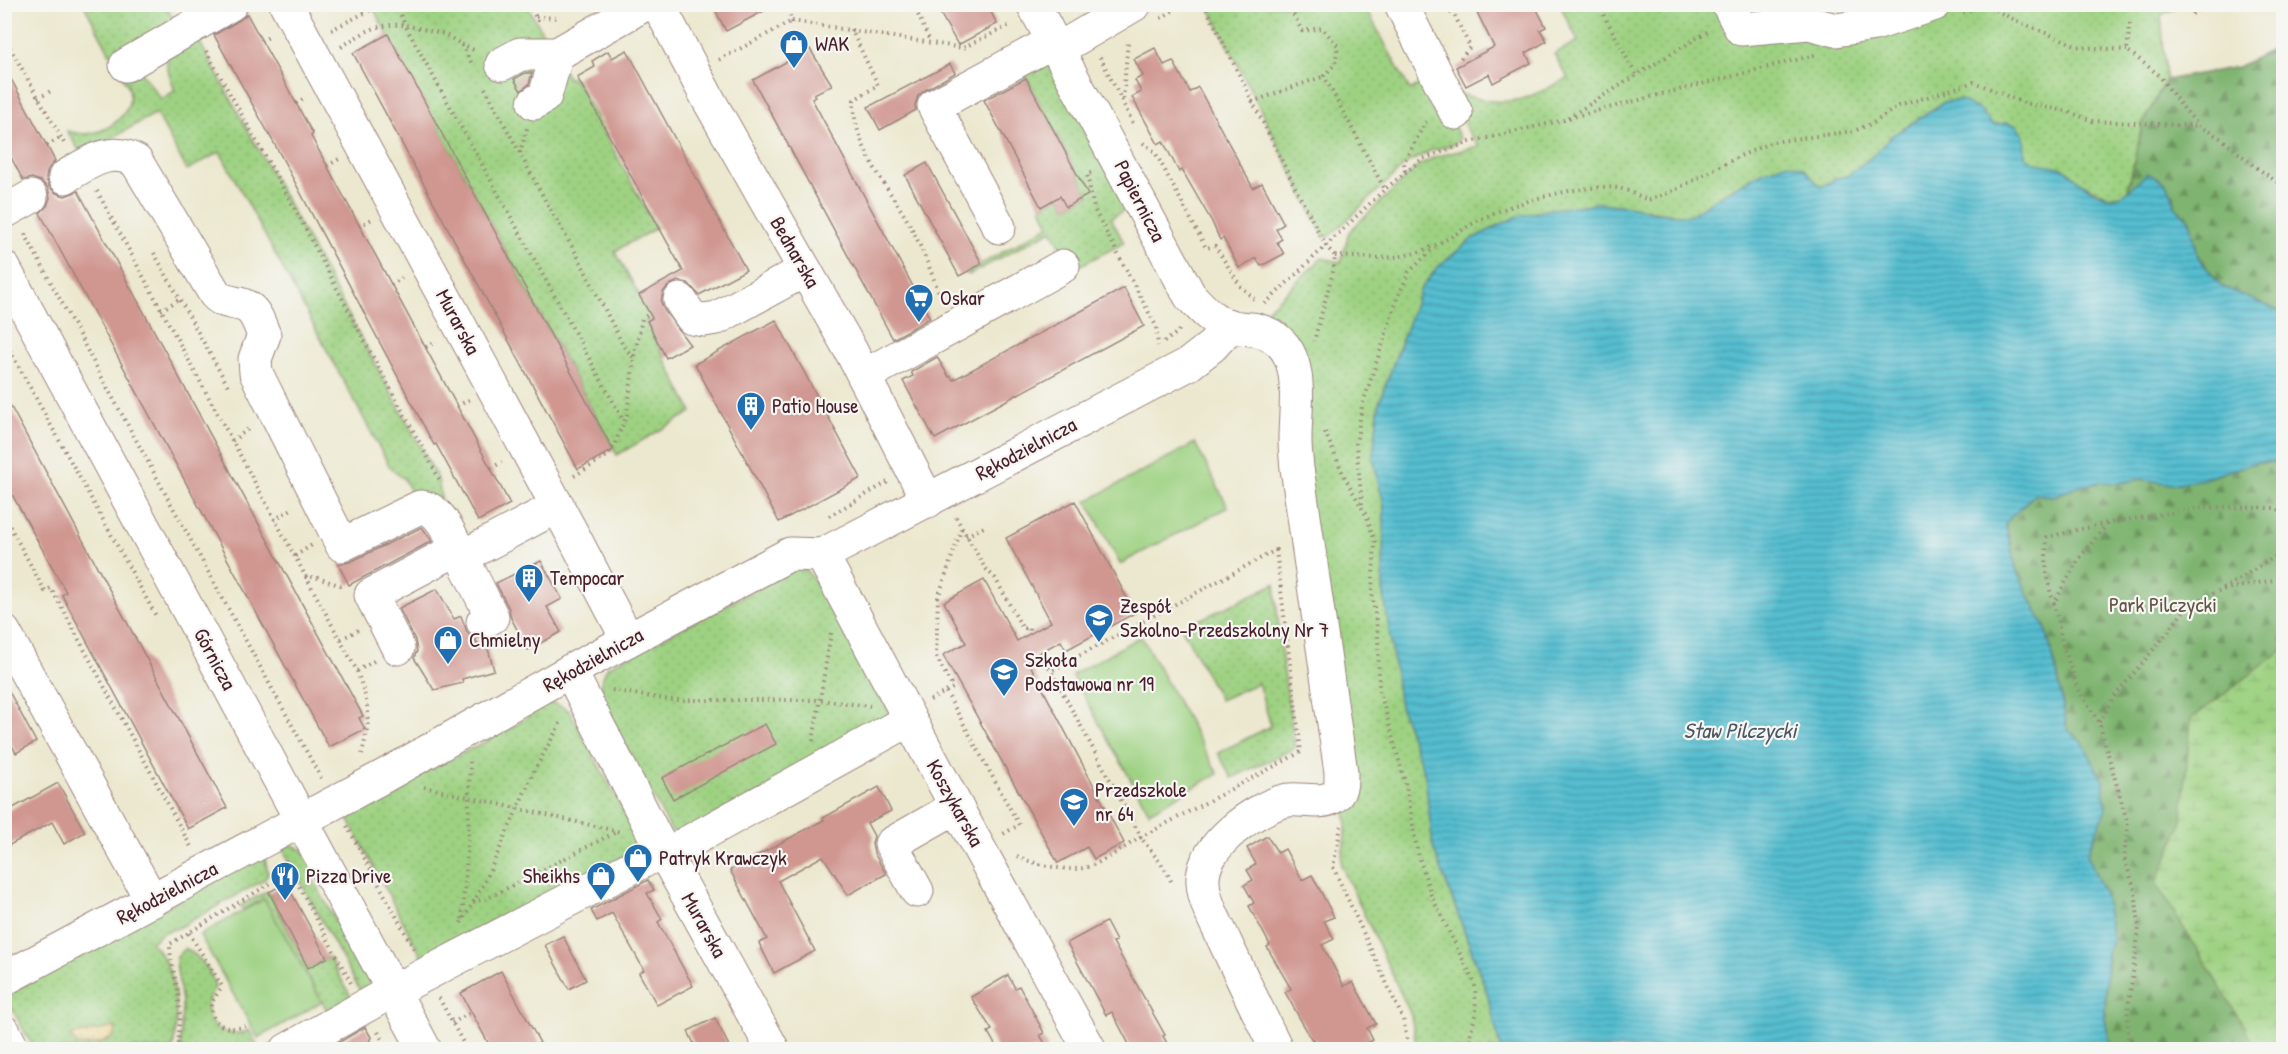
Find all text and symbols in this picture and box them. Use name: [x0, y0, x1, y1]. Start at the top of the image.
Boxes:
shop icon: WAK: [778, 28, 810, 70]
place label: WAK: [815, 29, 849, 58]
street label: Papiernicza: [1108, 155, 1173, 247]
street label: Bednarska: [763, 211, 828, 293]
supermarket icon: Oskar: [903, 282, 935, 324]
place label: Oskar: [940, 283, 985, 312]
street label: Murarska: [429, 284, 488, 360]
building icon: Patio House: [735, 390, 767, 432]
place label: Patio House: [772, 391, 859, 420]
street label: Rękodzielnicza: [970, 410, 1081, 487]
building icon: Tempocar: [513, 562, 545, 604]
place label: Tempocar: [550, 563, 624, 592]
park label: Park Pilczycki: [2109, 590, 2217, 619]
place label: Zespół Szkolno-Przedszkolny Nr 7: [1120, 591, 1329, 644]
school or university icon: Zespół Szkolno-Przedszkolny Nr 7: [1083, 602, 1115, 644]
street label: Rękodzielnicza: [537, 620, 648, 699]
street label: Górnicza: [187, 623, 244, 695]
shop icon: Chmielny: [432, 624, 464, 666]
place label: Chmielny: [469, 625, 541, 654]
place label: Szkoła Podstawowa nr 19: [1025, 645, 1154, 698]
school or university icon: Szkoła Podstawowa nr 19: [988, 656, 1020, 698]
water label: Staw Pilczycki: [1684, 715, 1798, 745]
street label: Koszykarska: [920, 754, 991, 852]
place label: Przedszkole nr 64: [1095, 775, 1187, 828]
school or university icon: Przedszkole nr 64: [1058, 786, 1090, 828]
shop icon: Patryk Krawczyk: [622, 842, 654, 884]
place label: Patryk Krawczyk: [659, 843, 787, 872]
street label: Rękodzielnicza: [111, 854, 222, 931]
restaurant icon: Pizza Drive: [269, 860, 301, 902]
shop icon: Sheikhs: [585, 860, 617, 902]
place label: Pizza Drive: [306, 861, 391, 890]
place label: Sheikhs: [523, 861, 580, 890]
street label: Murarska: [675, 887, 734, 963]

